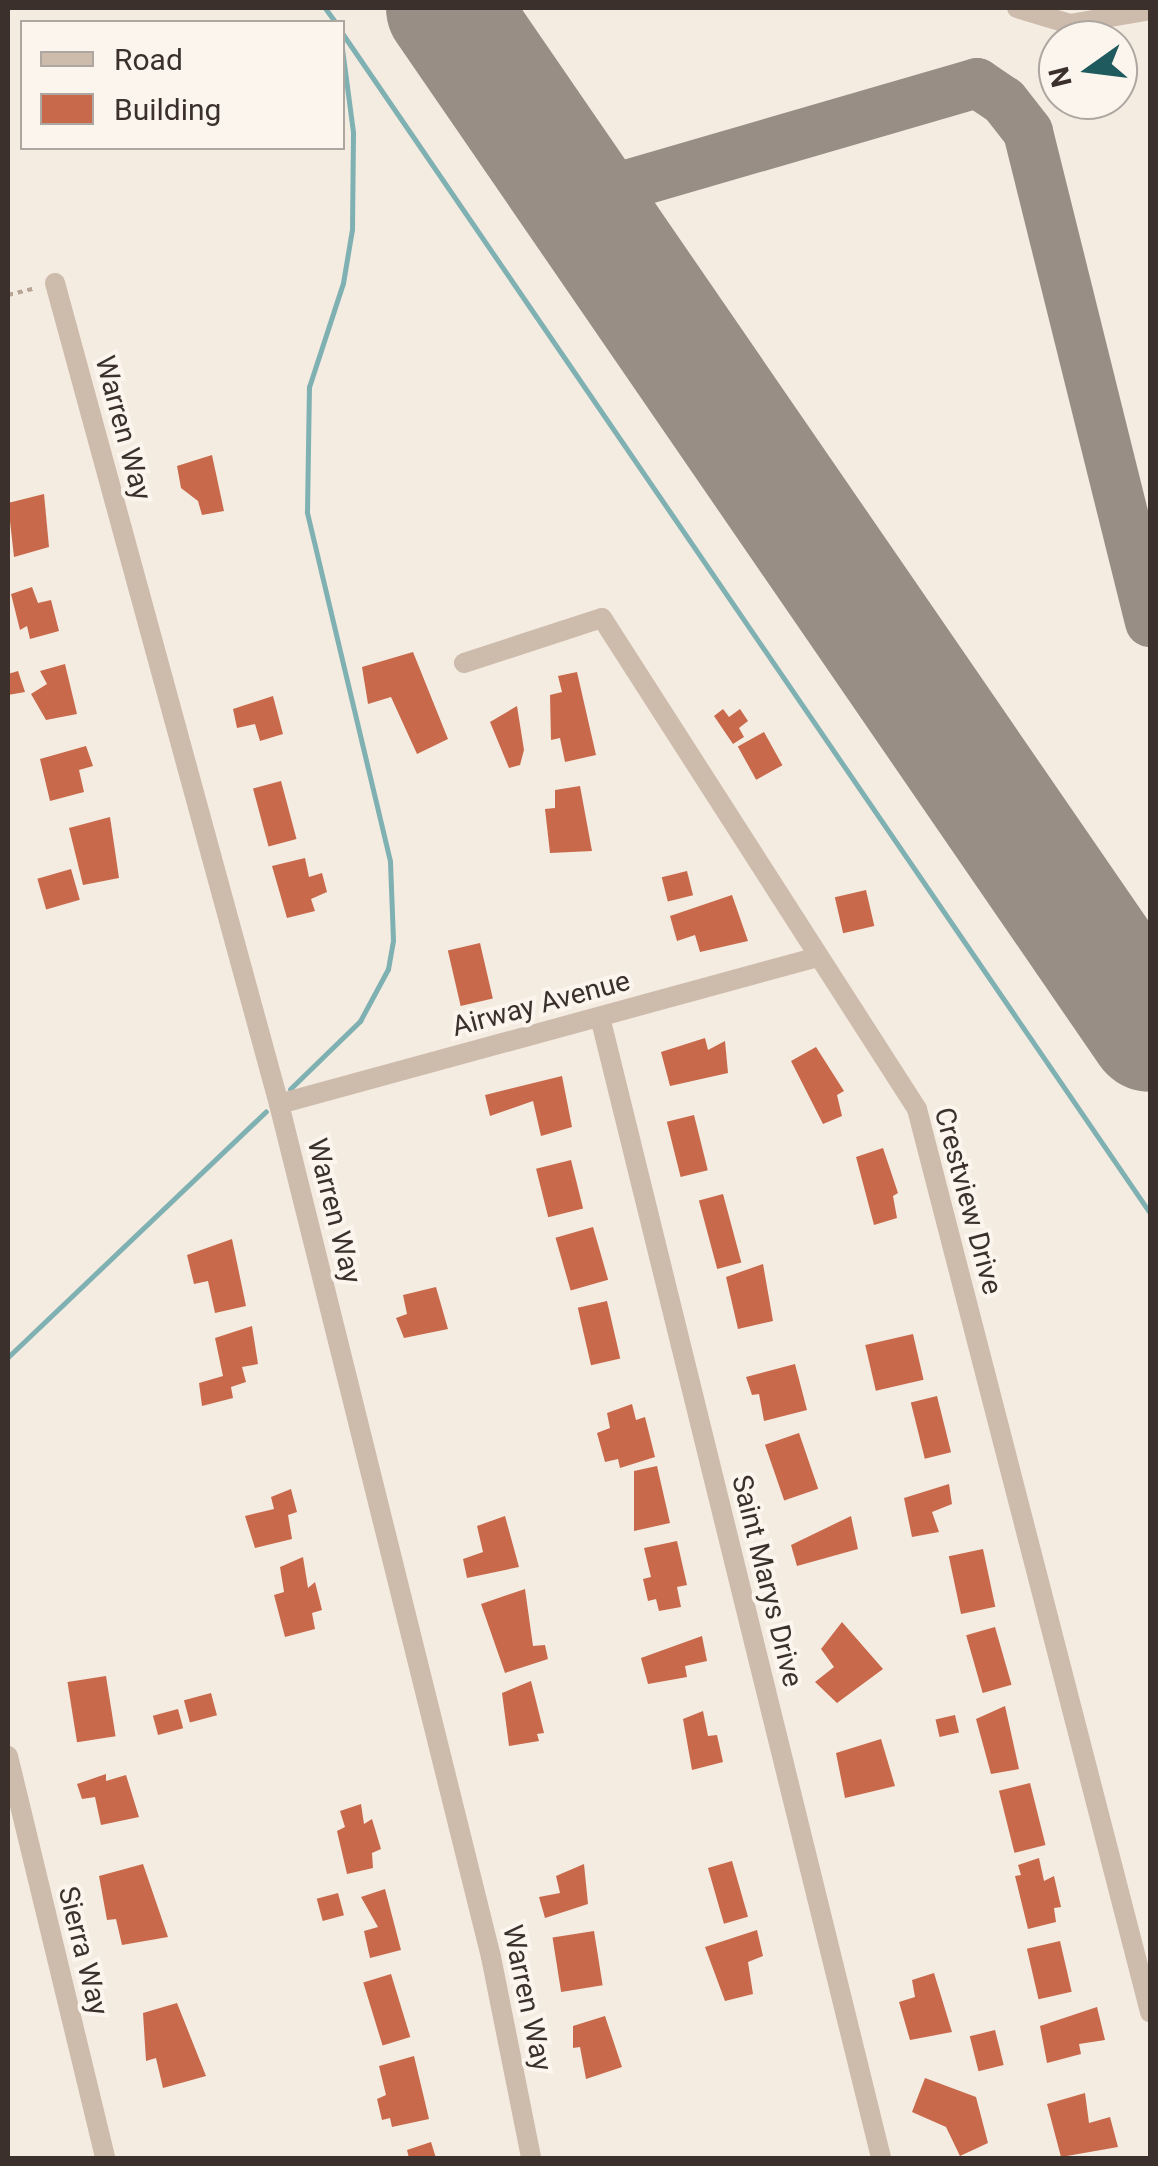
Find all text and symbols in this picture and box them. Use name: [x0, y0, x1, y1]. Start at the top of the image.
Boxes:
legend: [20, 20, 345, 150]
north arrow: [1038, 20, 1138, 120]
text: Road: [114, 42, 183, 77]
text: N: [1042, 63, 1079, 90]
text: Building: [114, 92, 221, 127]
street label: Warren Way: [88, 352, 158, 504]
street label: Airway Avenue: [448, 964, 634, 1044]
street label: Crestview Drive: [927, 1104, 1009, 1298]
street label: Warren Way: [300, 1135, 368, 1287]
street label: Saint Marys Drive: [724, 1472, 810, 1690]
street label: Sierra Way: [51, 1883, 115, 2019]
street label: Warren Way: [495, 1922, 559, 2074]

